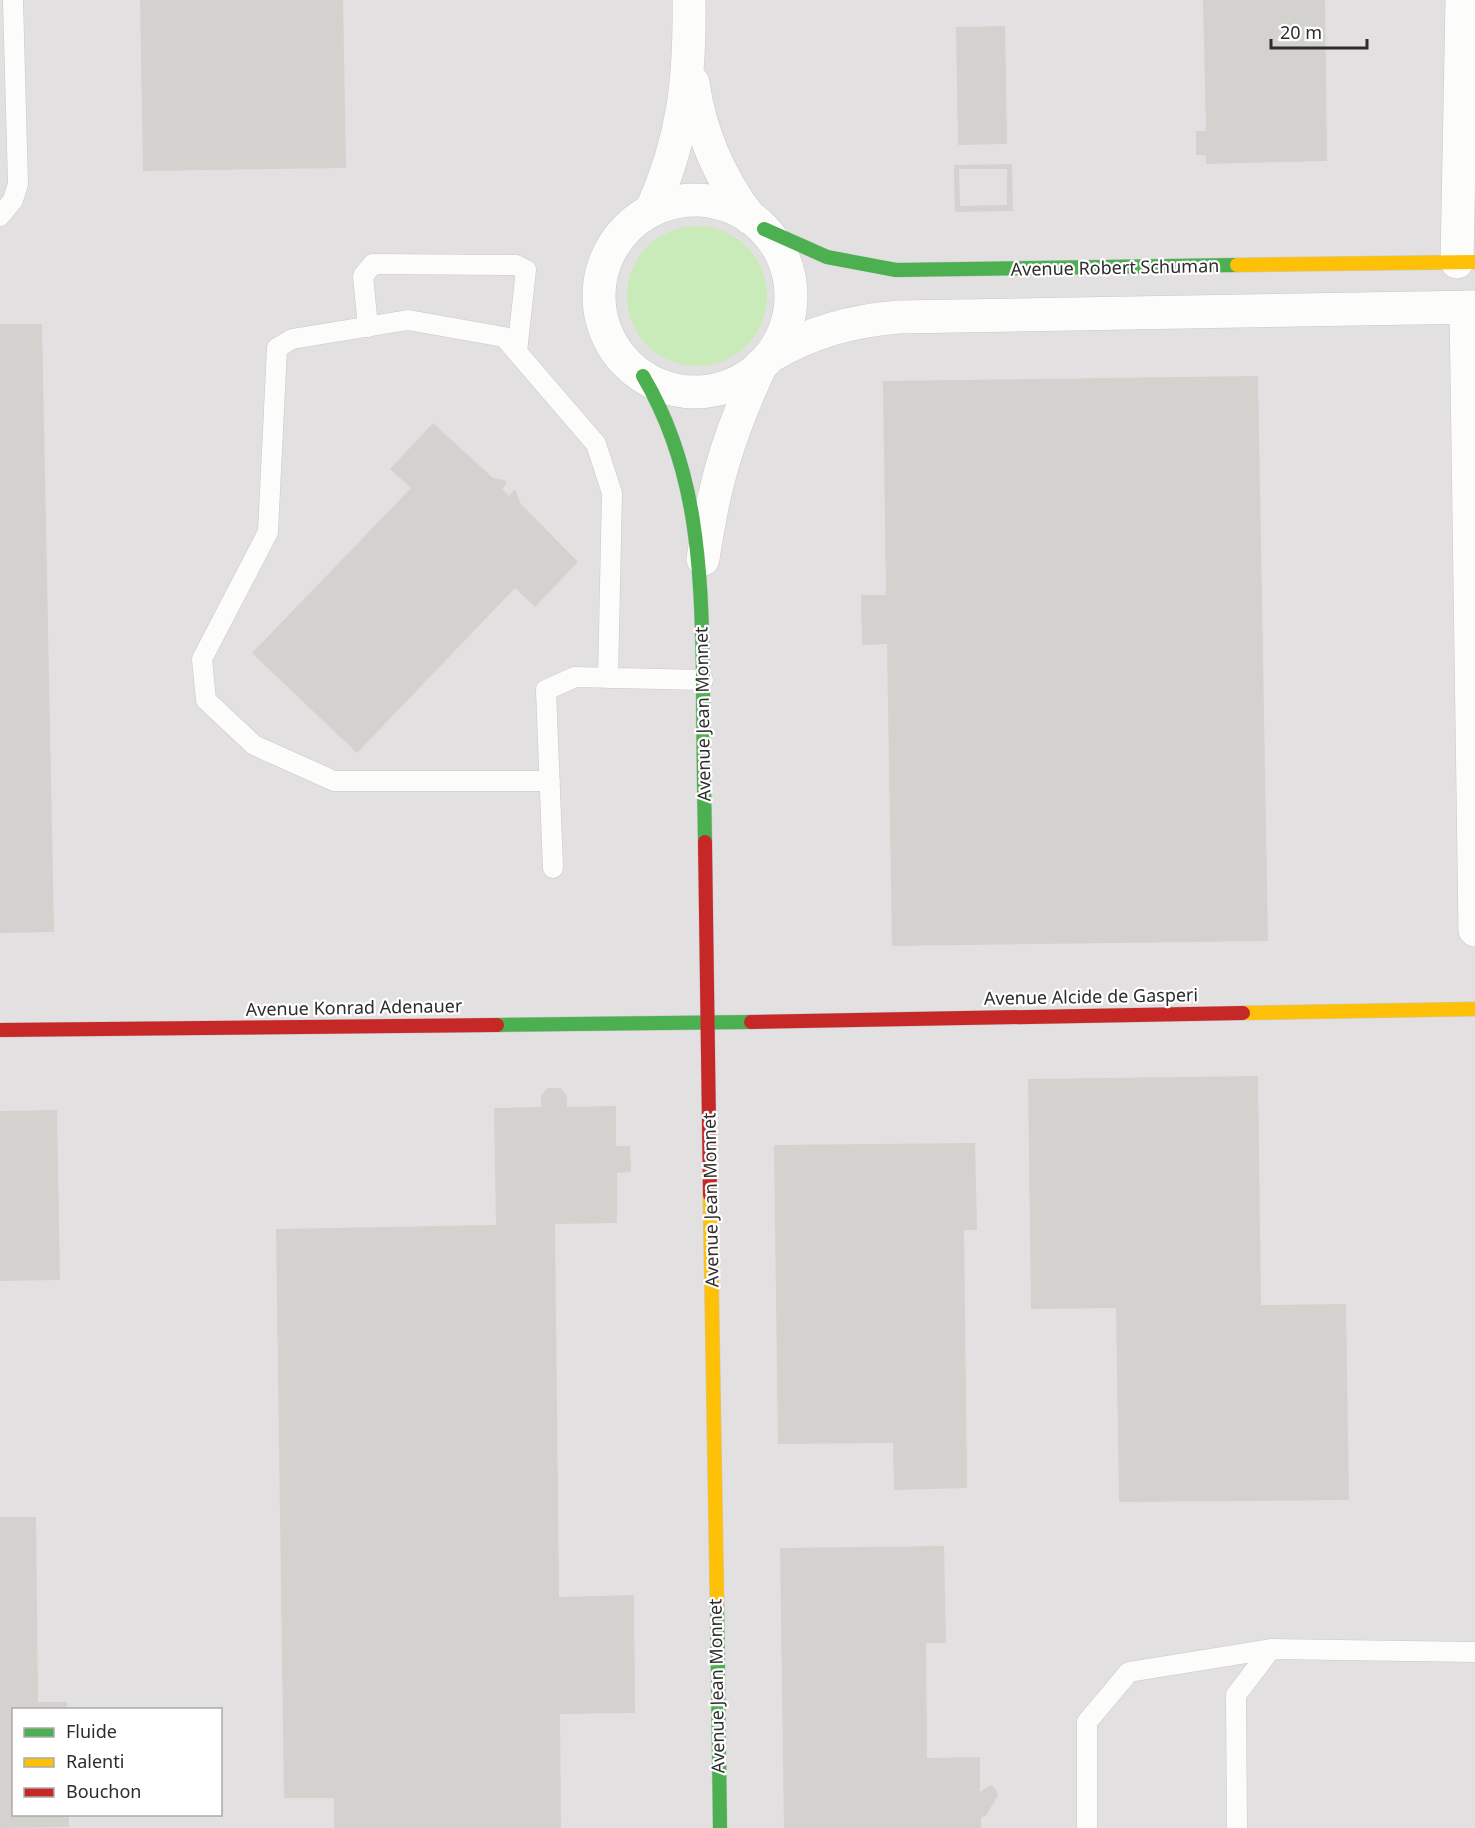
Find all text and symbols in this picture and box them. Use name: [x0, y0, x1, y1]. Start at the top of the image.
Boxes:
scale bar: [1271, 12, 1367, 50]
text: 20 m: [1280, 20, 1322, 44]
street label: Avenue Robert Schuman: [1010, 253, 1219, 281]
street label: Avenue Jean Monnet: [688, 626, 716, 802]
street label: Avenue Alcide de Gasperi: [984, 982, 1198, 1010]
street label: Avenue Konrad Adenauer: [245, 993, 463, 1021]
street label: Avenue Jean Monnet: [696, 1112, 724, 1288]
street label: Avenue Jean Monnet: [702, 1598, 730, 1774]
legend: [12, 1708, 222, 1816]
text: Fluide: [66, 1719, 117, 1743]
text: Ralenti: [66, 1749, 124, 1773]
text: Bouchon: [66, 1779, 142, 1803]

